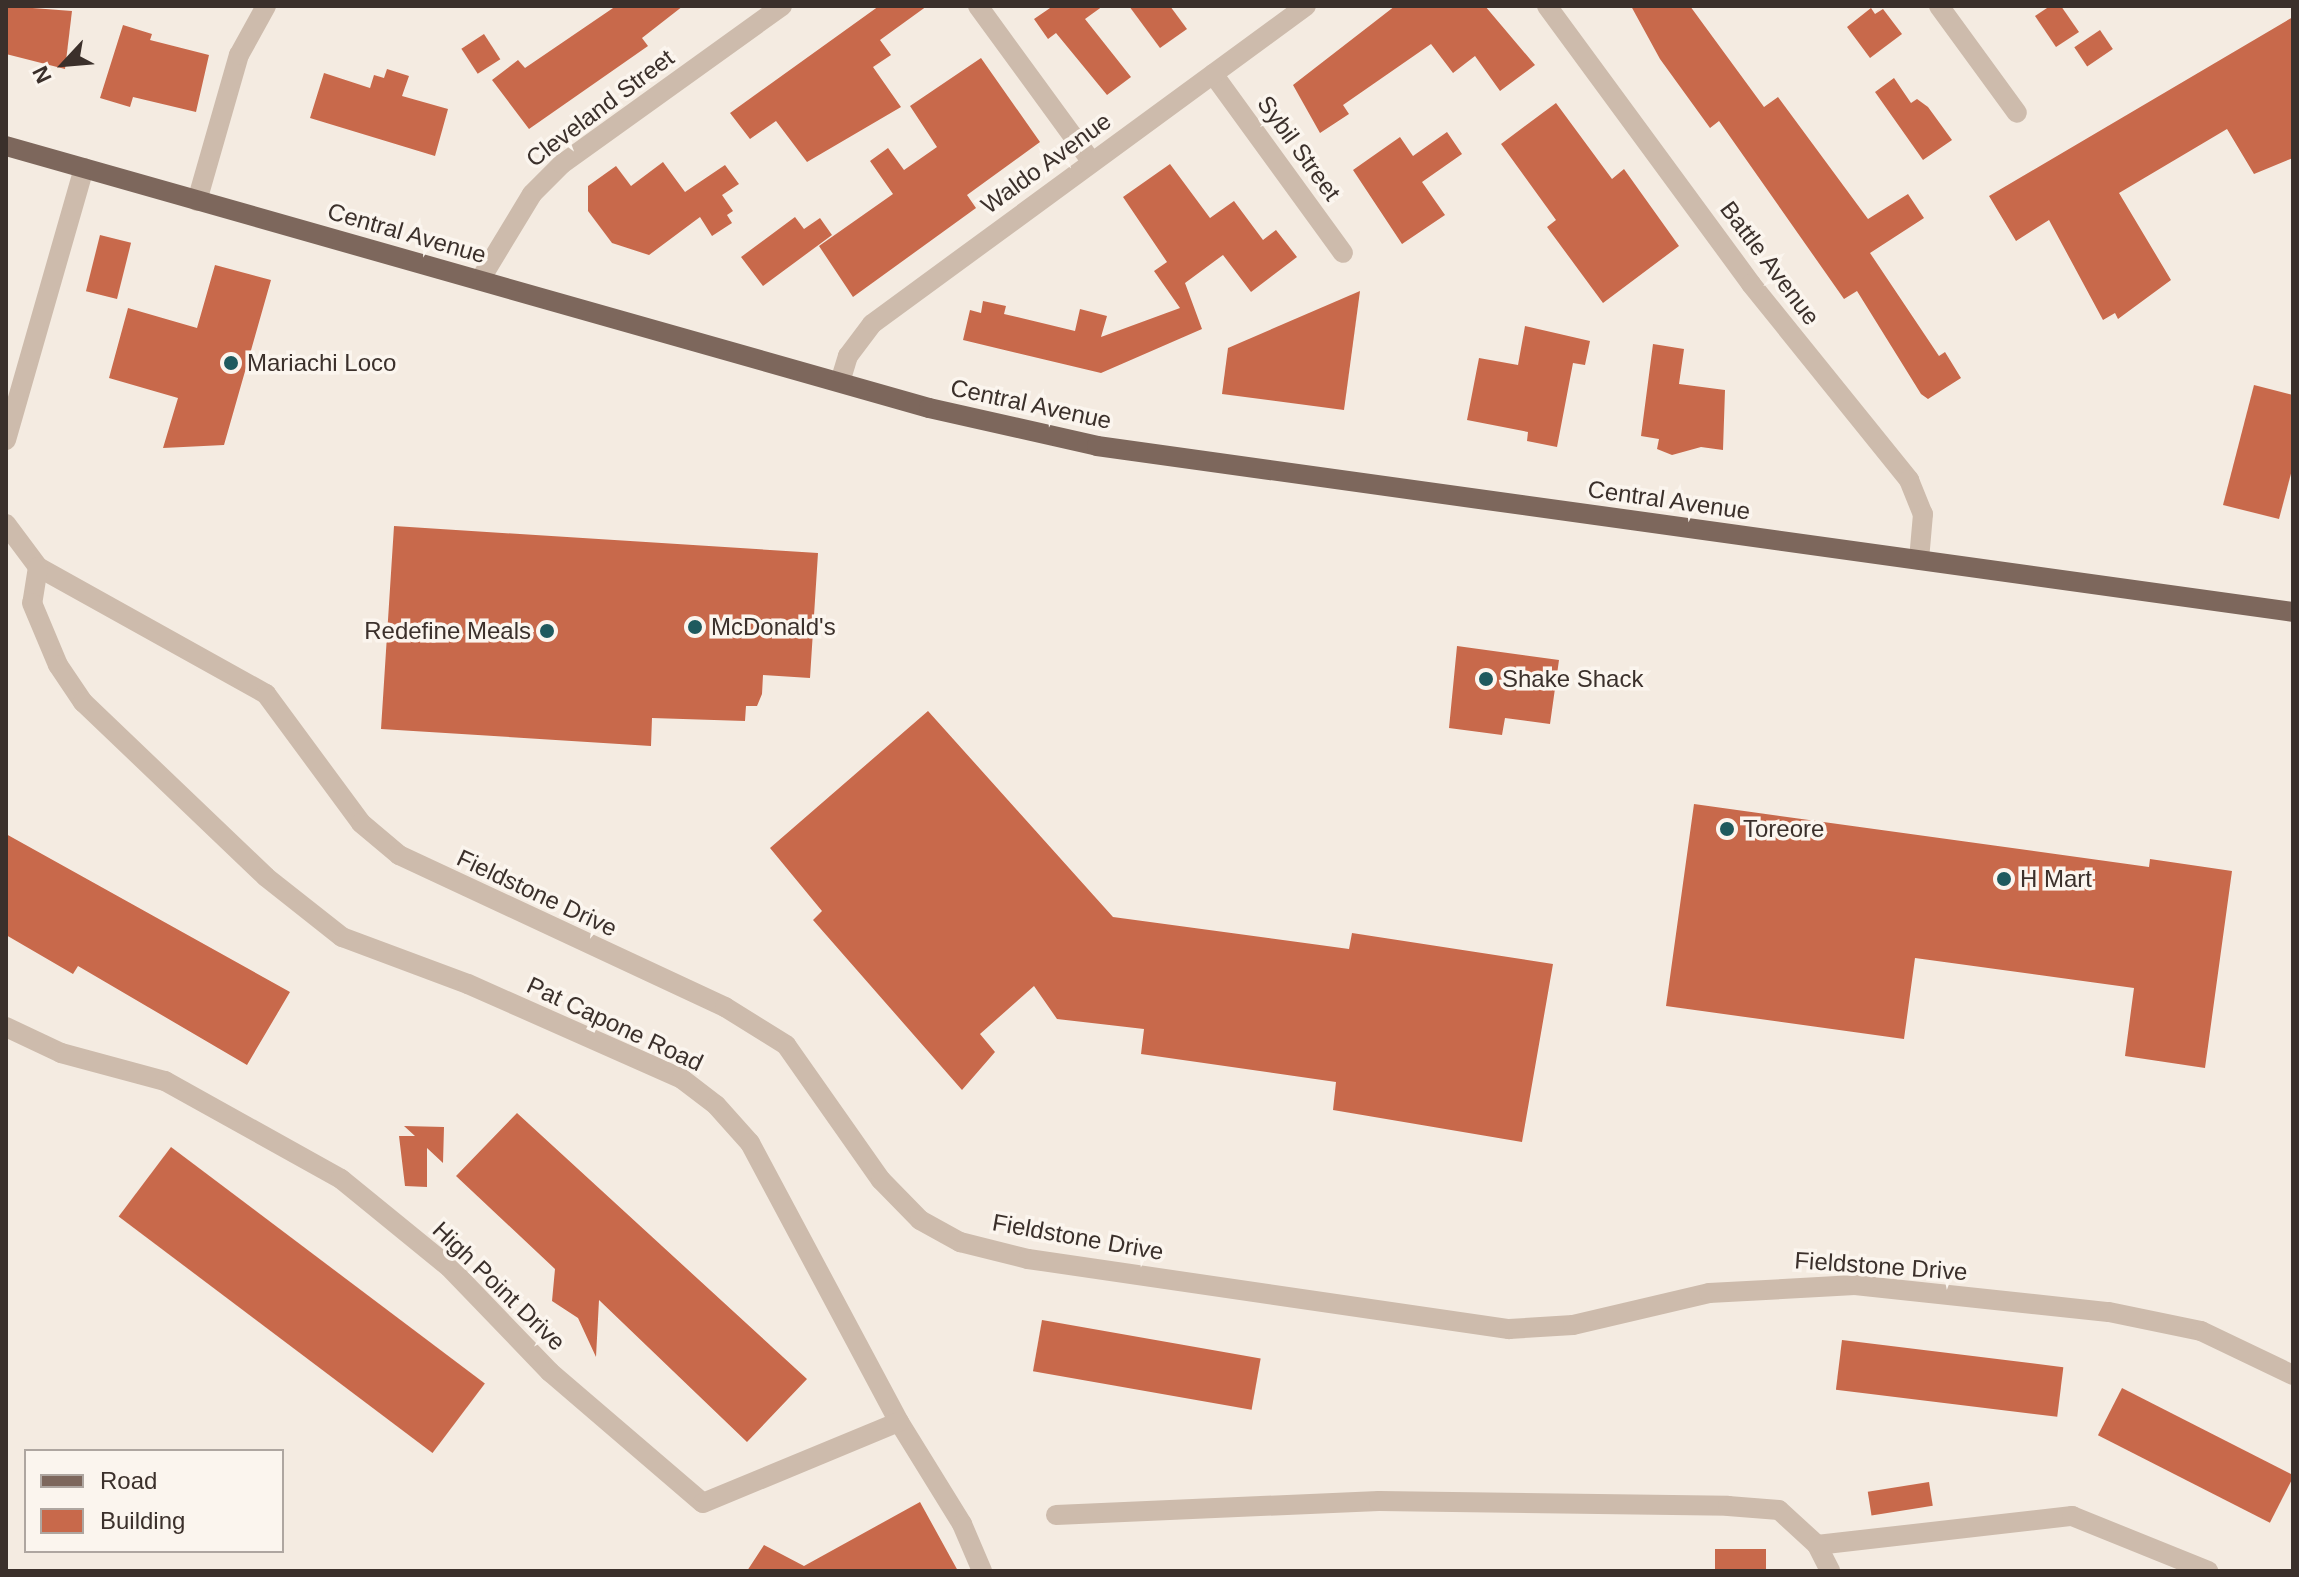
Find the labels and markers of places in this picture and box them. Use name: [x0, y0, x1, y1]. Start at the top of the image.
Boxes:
place label: Mariachi Loco: [247, 349, 396, 377]
marker: Mariachi Loco: [222, 354, 240, 372]
place label: McDonald's: [711, 613, 836, 641]
place label: Redefine Meals: [364, 617, 531, 645]
marker: McDonald's: [686, 618, 704, 636]
marker: Redefine Meals: [538, 622, 556, 640]
place label: Shake Shack: [1502, 665, 1643, 693]
marker: Shake Shack: [1477, 670, 1495, 688]
place label: Toreore: [1743, 815, 1824, 843]
marker: Toreore: [1718, 820, 1736, 838]
place label: H Mart: [2020, 865, 2092, 893]
marker: H Mart: [1995, 870, 2013, 888]

